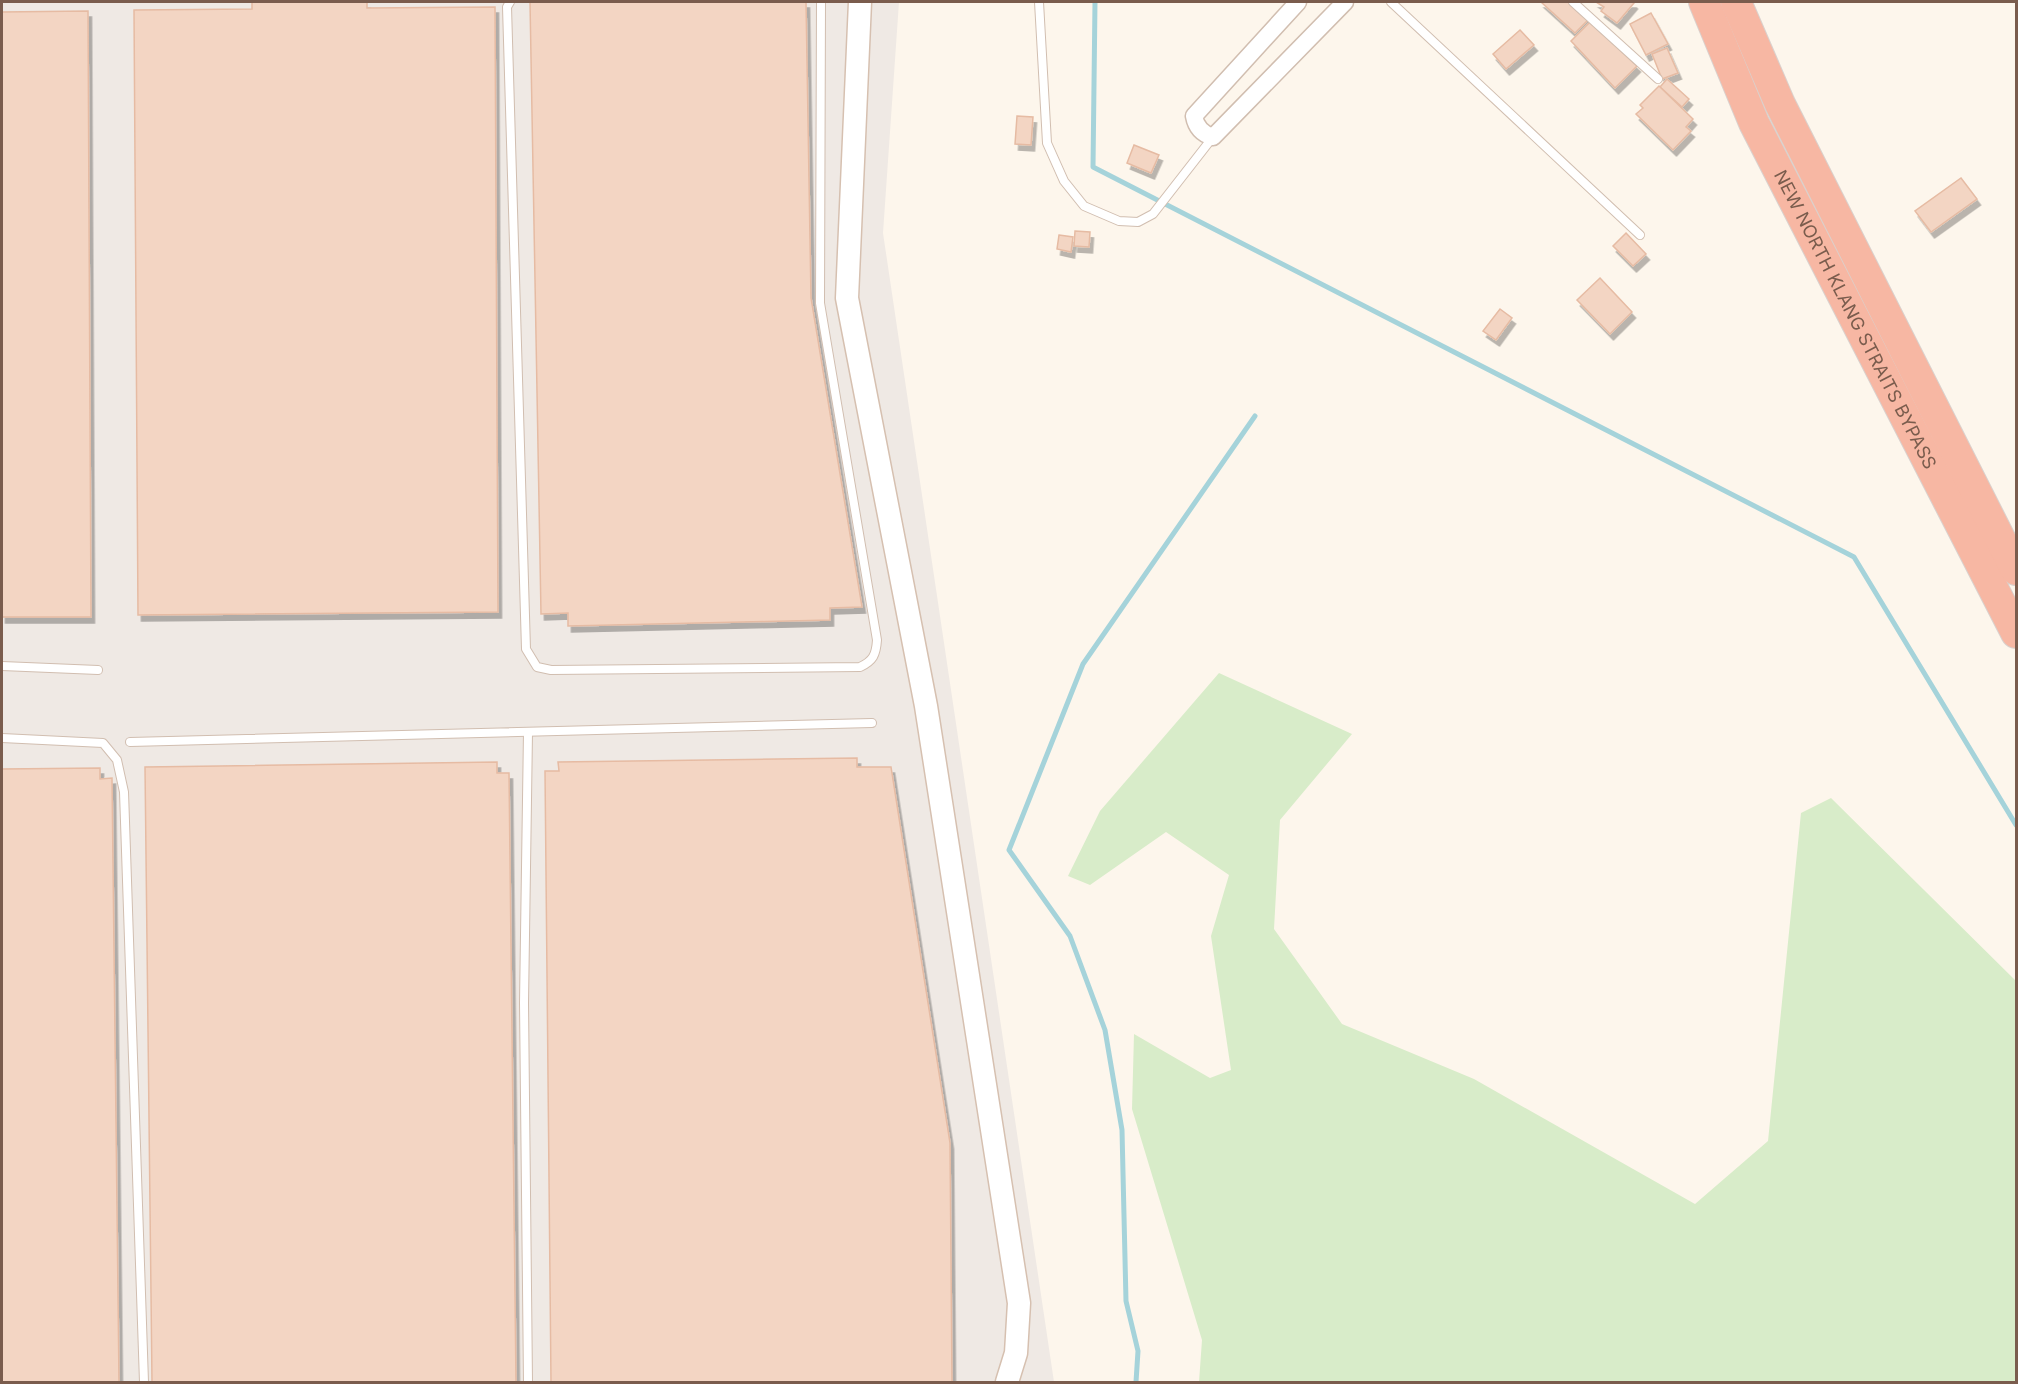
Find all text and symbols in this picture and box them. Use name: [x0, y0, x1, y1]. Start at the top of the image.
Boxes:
street label: NEW NORTH KLANG STRAITS BYPASS: [1770, 167, 1941, 472]

